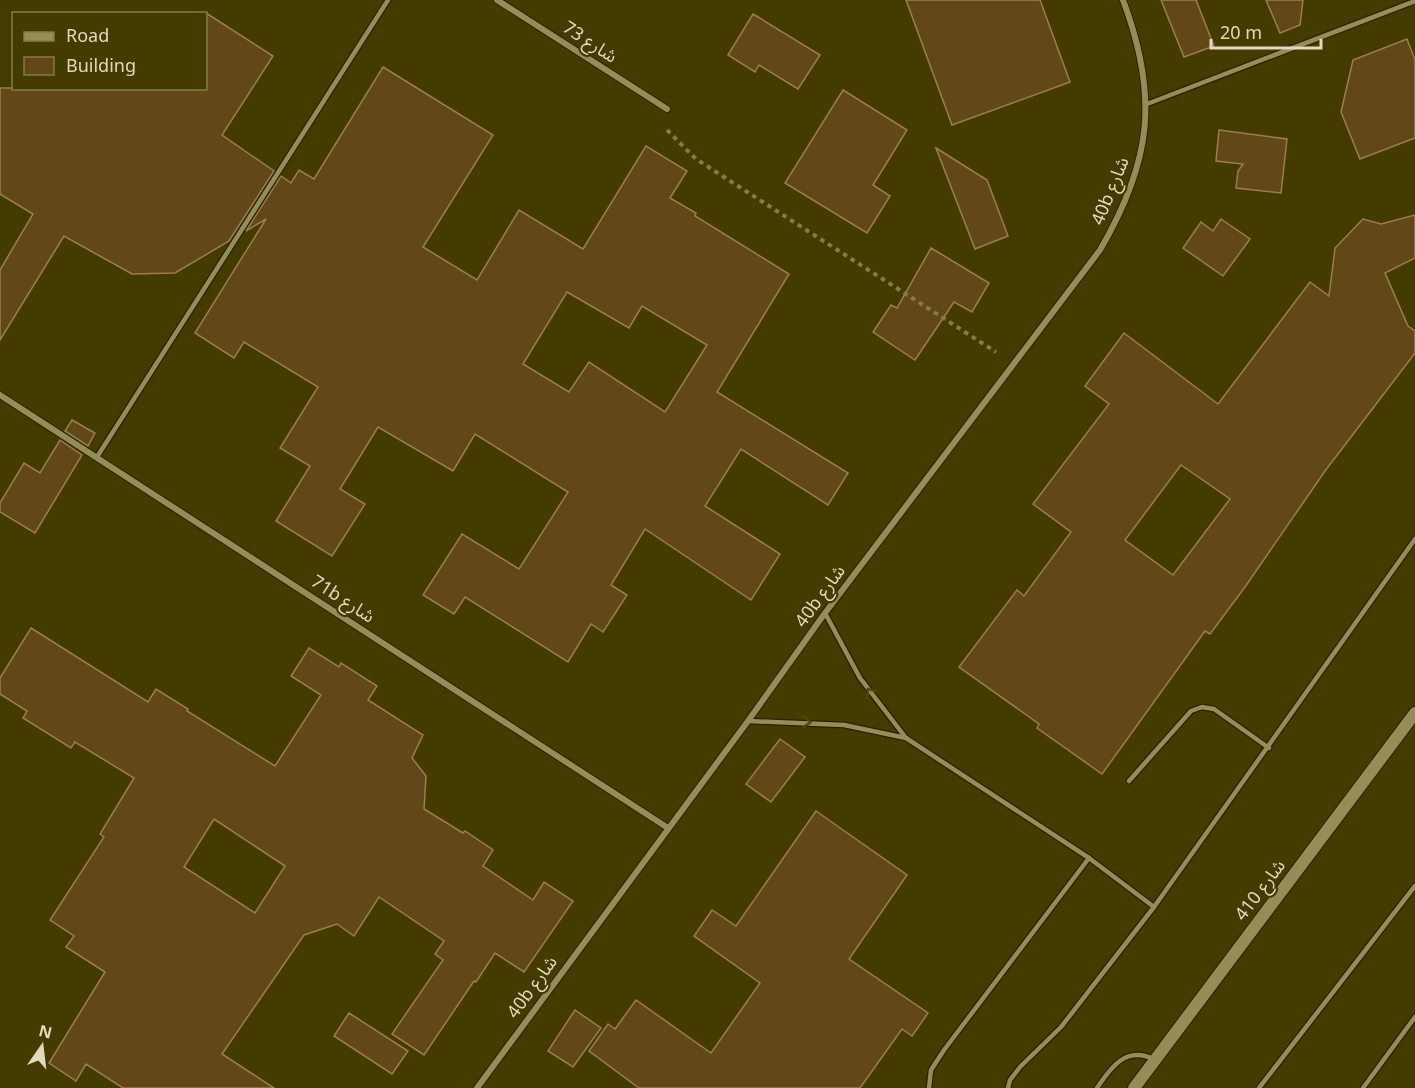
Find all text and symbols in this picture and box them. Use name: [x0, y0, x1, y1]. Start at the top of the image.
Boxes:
street label: شارع 73: [554, 10, 626, 74]
legend: [12, 12, 207, 90]
scale bar: [1211, 12, 1320, 50]
text: 20 m: [1220, 14, 1262, 52]
text: Road: [66, 17, 109, 55]
text: Building: [66, 47, 136, 85]
street label: 40b شارع: [1079, 151, 1141, 231]
street label: 40b شارع: [784, 556, 856, 636]
street label: 71b شارع: [303, 564, 383, 634]
one-way arrow: [866, 687, 877, 698]
one-way arrow: [802, 715, 811, 728]
street label: شارع 410: [1224, 850, 1296, 930]
street label: 40b شارع: [496, 947, 568, 1027]
text: N: [35, 1014, 56, 1050]
north arrow: [12, 1016, 72, 1076]

